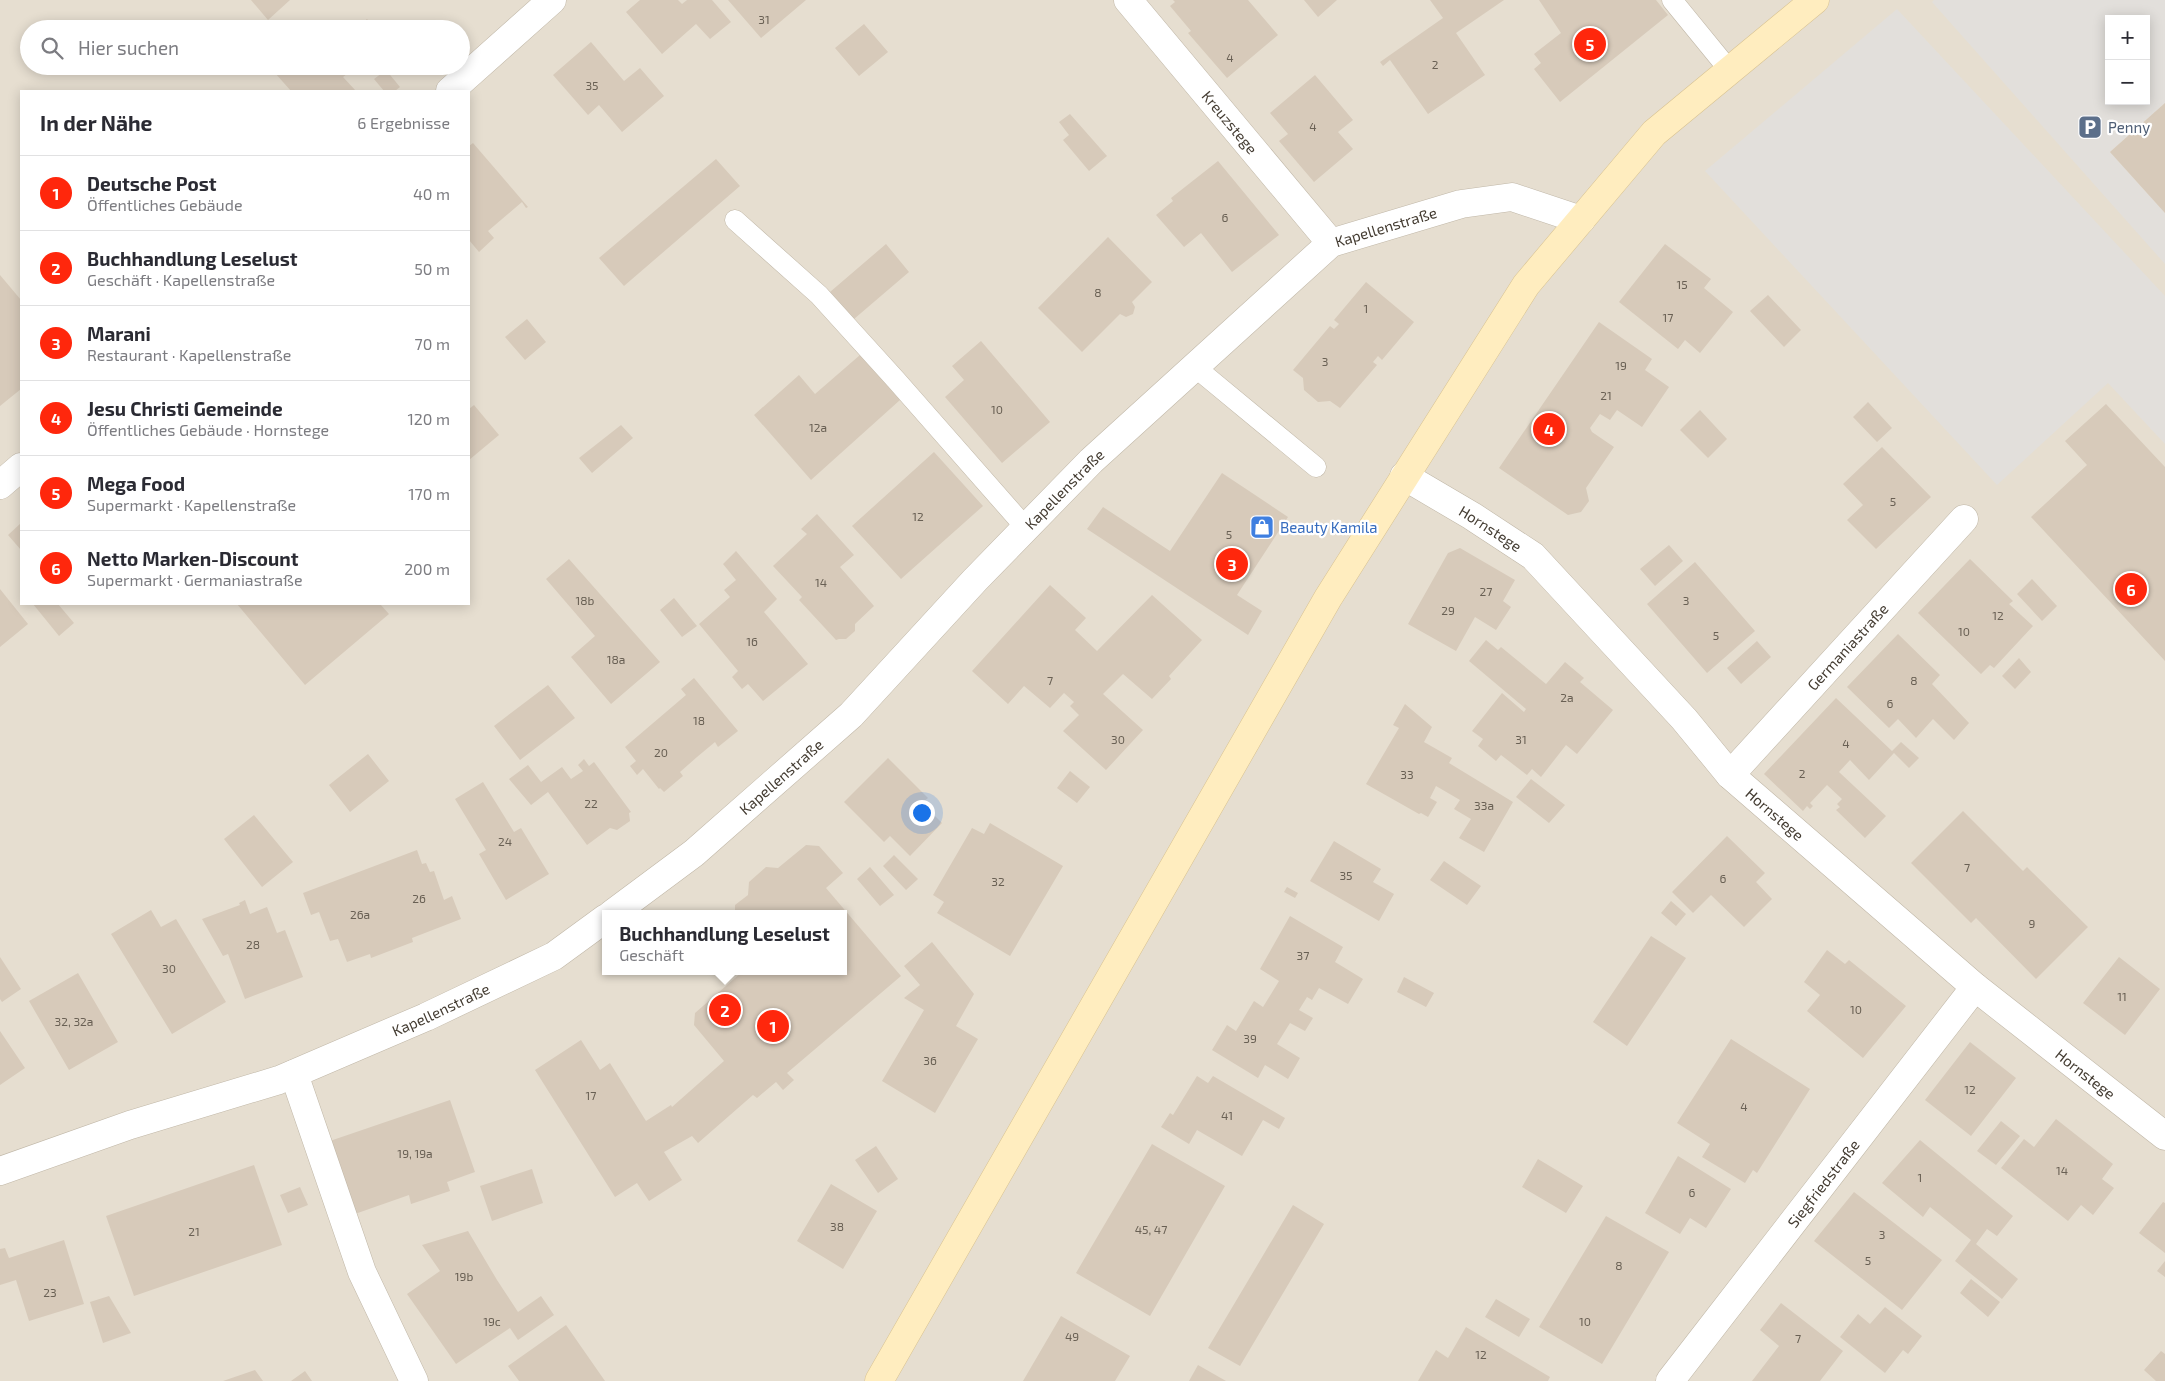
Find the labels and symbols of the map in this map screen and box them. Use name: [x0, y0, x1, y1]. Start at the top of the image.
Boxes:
house number: 31: [758, 12, 770, 26]
pin: 5: [1574, 25, 1606, 63]
house number: 4: [1226, 50, 1234, 64]
house number: 2: [1432, 57, 1439, 71]
house number: 35: [585, 78, 599, 92]
street label: Kreuzstege: [1198, 87, 1261, 157]
parking icon: Penny: [2077, 114, 2103, 140]
place label: Penny: [2108, 118, 2150, 136]
house number: 4: [1309, 119, 1317, 133]
street label: Kapellenstraße: [1333, 203, 1439, 250]
house number: 6: [1222, 210, 1229, 224]
house number: 15: [1676, 277, 1688, 291]
house number: 8: [1094, 285, 1102, 299]
house number: 1: [1364, 301, 1368, 315]
house number: 17: [1663, 310, 1673, 324]
house number: 3: [1322, 354, 1328, 368]
house number: 19: [1615, 358, 1627, 372]
house number: 21: [1600, 388, 1612, 402]
house number: 10: [991, 402, 1003, 416]
pin: 4: [1533, 410, 1565, 448]
house number: 12a: [809, 420, 827, 434]
street label: Kapellenstraße: [1021, 445, 1107, 533]
house number: 5: [1890, 494, 1896, 508]
street label: Hornstege: [1456, 501, 1525, 555]
house number: 12: [912, 509, 924, 523]
shop icon: Beauty Kamila: [1249, 514, 1275, 540]
place label: Beauty Kamila: [1280, 518, 1377, 536]
house number: 5: [1226, 527, 1232, 541]
pin: 3: [1216, 545, 1248, 583]
pin: 6: [2115, 570, 2147, 608]
house number: 14: [815, 575, 827, 589]
house number: 27: [1480, 584, 1492, 598]
house number: 18b: [576, 593, 595, 607]
house number: 3: [1683, 593, 1689, 607]
street label: Germaniastraße: [1803, 599, 1892, 694]
house number: 29: [1441, 603, 1455, 617]
house number: 12: [1992, 608, 2004, 622]
house number: 10: [1958, 624, 1970, 638]
house number: 5: [1713, 628, 1719, 642]
house number: 16: [746, 634, 758, 648]
house number: 18a: [607, 652, 625, 666]
house number: 7: [1047, 673, 1053, 687]
house number: 8: [1910, 673, 1918, 687]
house number: 2a: [1560, 690, 1574, 704]
house number: 6: [1887, 696, 1894, 710]
house number: 18: [693, 713, 705, 727]
house number: 30: [1111, 732, 1125, 746]
house number: 31: [1515, 732, 1527, 746]
street label: Kapellenstraße: [735, 735, 827, 818]
house number: 4: [1842, 736, 1850, 750]
house number: 20: [654, 745, 668, 759]
house number: 2: [1799, 766, 1806, 780]
house number: 33: [1400, 767, 1414, 781]
street label: Hornstege: [1742, 784, 1808, 844]
house number: 22: [584, 796, 598, 810]
house number: 33a: [1474, 798, 1494, 812]
your location: [909, 800, 935, 826]
house number: 24: [498, 834, 512, 848]
house number: 7: [1964, 860, 1970, 874]
house number: 35: [1339, 868, 1353, 882]
house number: 6: [1720, 871, 1727, 885]
house number: 32: [991, 874, 1005, 888]
house number: 26: [412, 891, 426, 905]
house number: 26a: [350, 907, 370, 921]
house number: 9: [2029, 916, 2036, 930]
house number: 28: [246, 937, 260, 951]
house number: 37: [1297, 948, 1309, 962]
house number: 30: [162, 961, 176, 975]
street label: Kapellenstraße: [389, 979, 492, 1040]
house number: 11: [2117, 989, 2127, 1003]
pin: 2: [709, 991, 741, 1029]
house number: 10: [1850, 1002, 1862, 1016]
pin: 1: [757, 1007, 789, 1045]
house number: 32, 32a: [55, 1014, 93, 1028]
house number: 39: [1243, 1031, 1257, 1045]
street label: Hornstege: [2052, 1045, 2119, 1103]
house number: 36: [923, 1053, 937, 1067]
house number: 12: [1964, 1082, 1976, 1096]
house number: 17: [586, 1088, 596, 1102]
house number: 4: [1740, 1099, 1748, 1113]
house number: 41: [1221, 1108, 1233, 1122]
street label: Siegfriedstraße: [1783, 1136, 1863, 1231]
house number: 19, 19a: [397, 1146, 433, 1160]
house number: 14: [2056, 1163, 2068, 1177]
house number: 1: [1918, 1170, 1922, 1184]
house number: 6: [1689, 1185, 1696, 1199]
house number: 38: [830, 1219, 844, 1233]
house number: 45, 47: [1135, 1222, 1167, 1236]
house number: 21: [188, 1224, 200, 1238]
house number: 3: [1879, 1227, 1885, 1241]
house number: 5: [1865, 1253, 1871, 1267]
house number: 8: [1615, 1258, 1623, 1272]
house number: 19b: [455, 1269, 473, 1283]
house number: 23: [43, 1285, 57, 1299]
house number: 19c: [483, 1314, 501, 1328]
house number: 10: [1579, 1314, 1591, 1328]
house number: 49: [1065, 1329, 1079, 1343]
house number: 7: [1795, 1331, 1801, 1345]
house number: 12: [1475, 1347, 1487, 1361]

